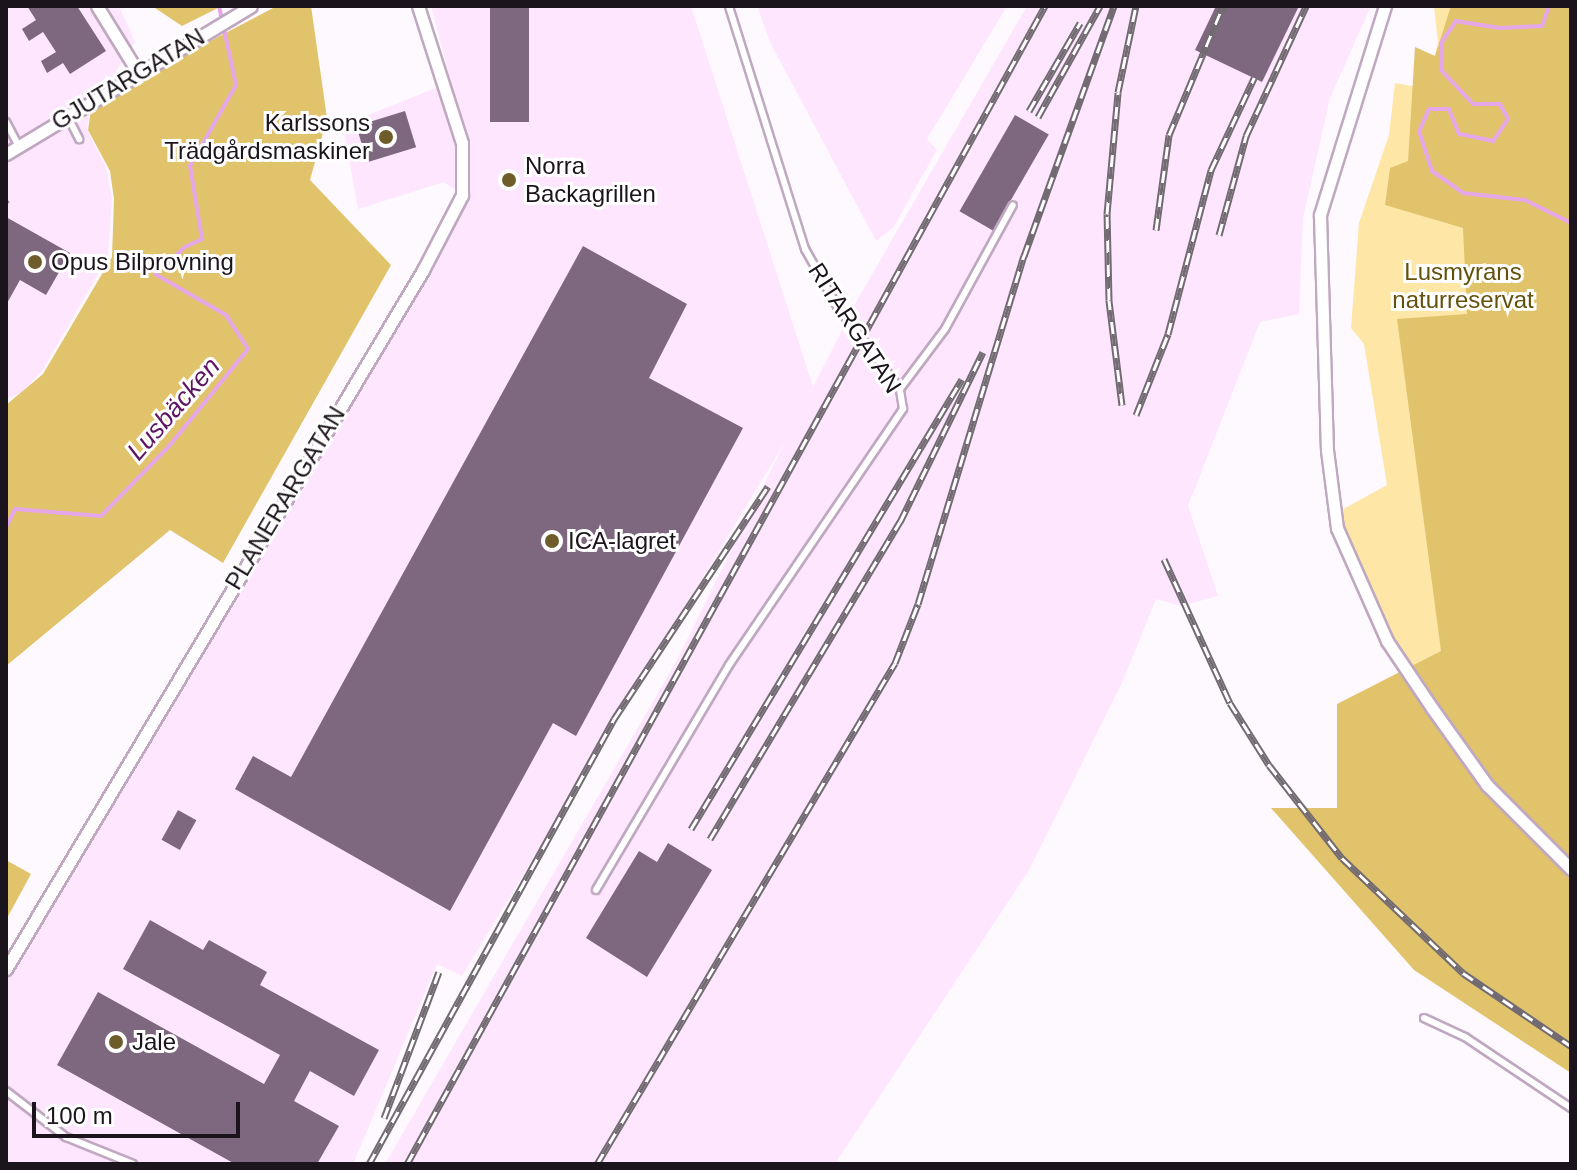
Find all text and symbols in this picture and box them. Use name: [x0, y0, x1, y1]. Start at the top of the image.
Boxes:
street label: GJUTARGATAN: [46, 22, 210, 136]
place label: Karlssons Trädgårdsmaskiner: [164, 109, 370, 165]
marker: Karlssons Trädgårdsmaskiner: [377, 128, 395, 146]
place label: Norra Backagrillen: [525, 152, 656, 208]
marker: Norra Backagrillen: [500, 171, 518, 189]
place label: Opus Bilprovning: [51, 248, 234, 276]
marker: Opus Bilprovning: [26, 253, 44, 271]
street label: RITARGATAN: [802, 258, 908, 398]
park label: Lusmyrans naturreservat: [1392, 258, 1534, 314]
water label: Lusbäcken: [121, 351, 227, 467]
street label: PLANERARGATAN: [219, 401, 351, 595]
place label: ICA-lagret: [568, 527, 676, 555]
marker: ICA-lagret: [543, 532, 561, 550]
place label: Jale: [132, 1028, 176, 1056]
marker: Jale: [107, 1033, 125, 1051]
scale bar: [36, 1086, 244, 1136]
text: 100 m: [46, 1102, 113, 1129]

